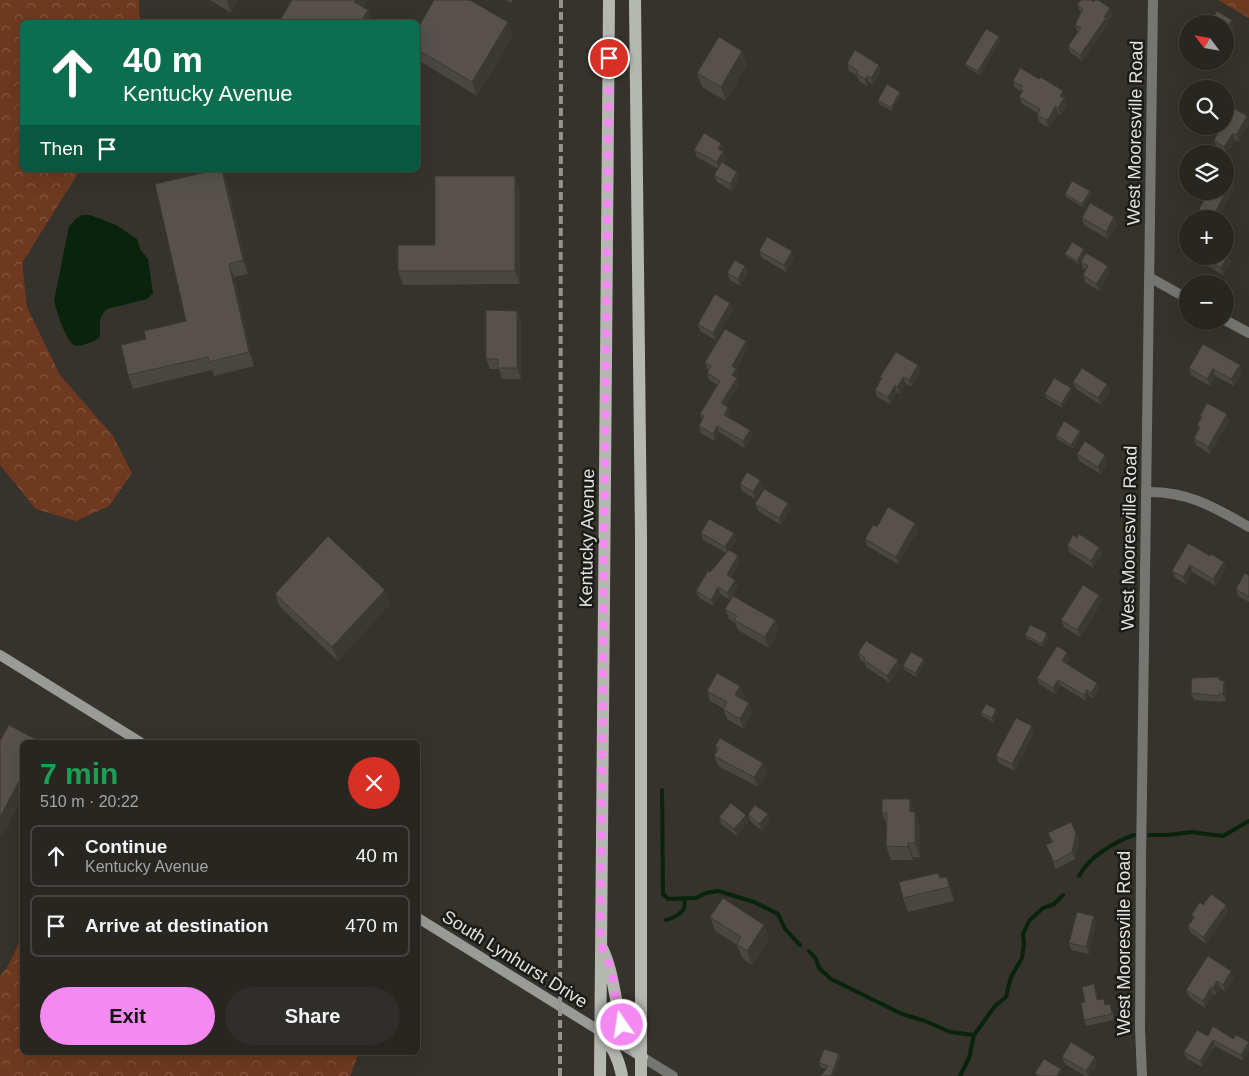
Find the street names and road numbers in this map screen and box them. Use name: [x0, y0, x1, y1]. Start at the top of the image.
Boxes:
street label: West Mooresville Road: [1123, 40, 1147, 226]
street label: West Mooresville Road: [1117, 445, 1141, 631]
street label: Kentucky Avenue: [576, 468, 598, 608]
street label: West Mooresville Road: [1114, 851, 1134, 1035]
street label: South Lynhurst Drive: [439, 906, 591, 1012]

